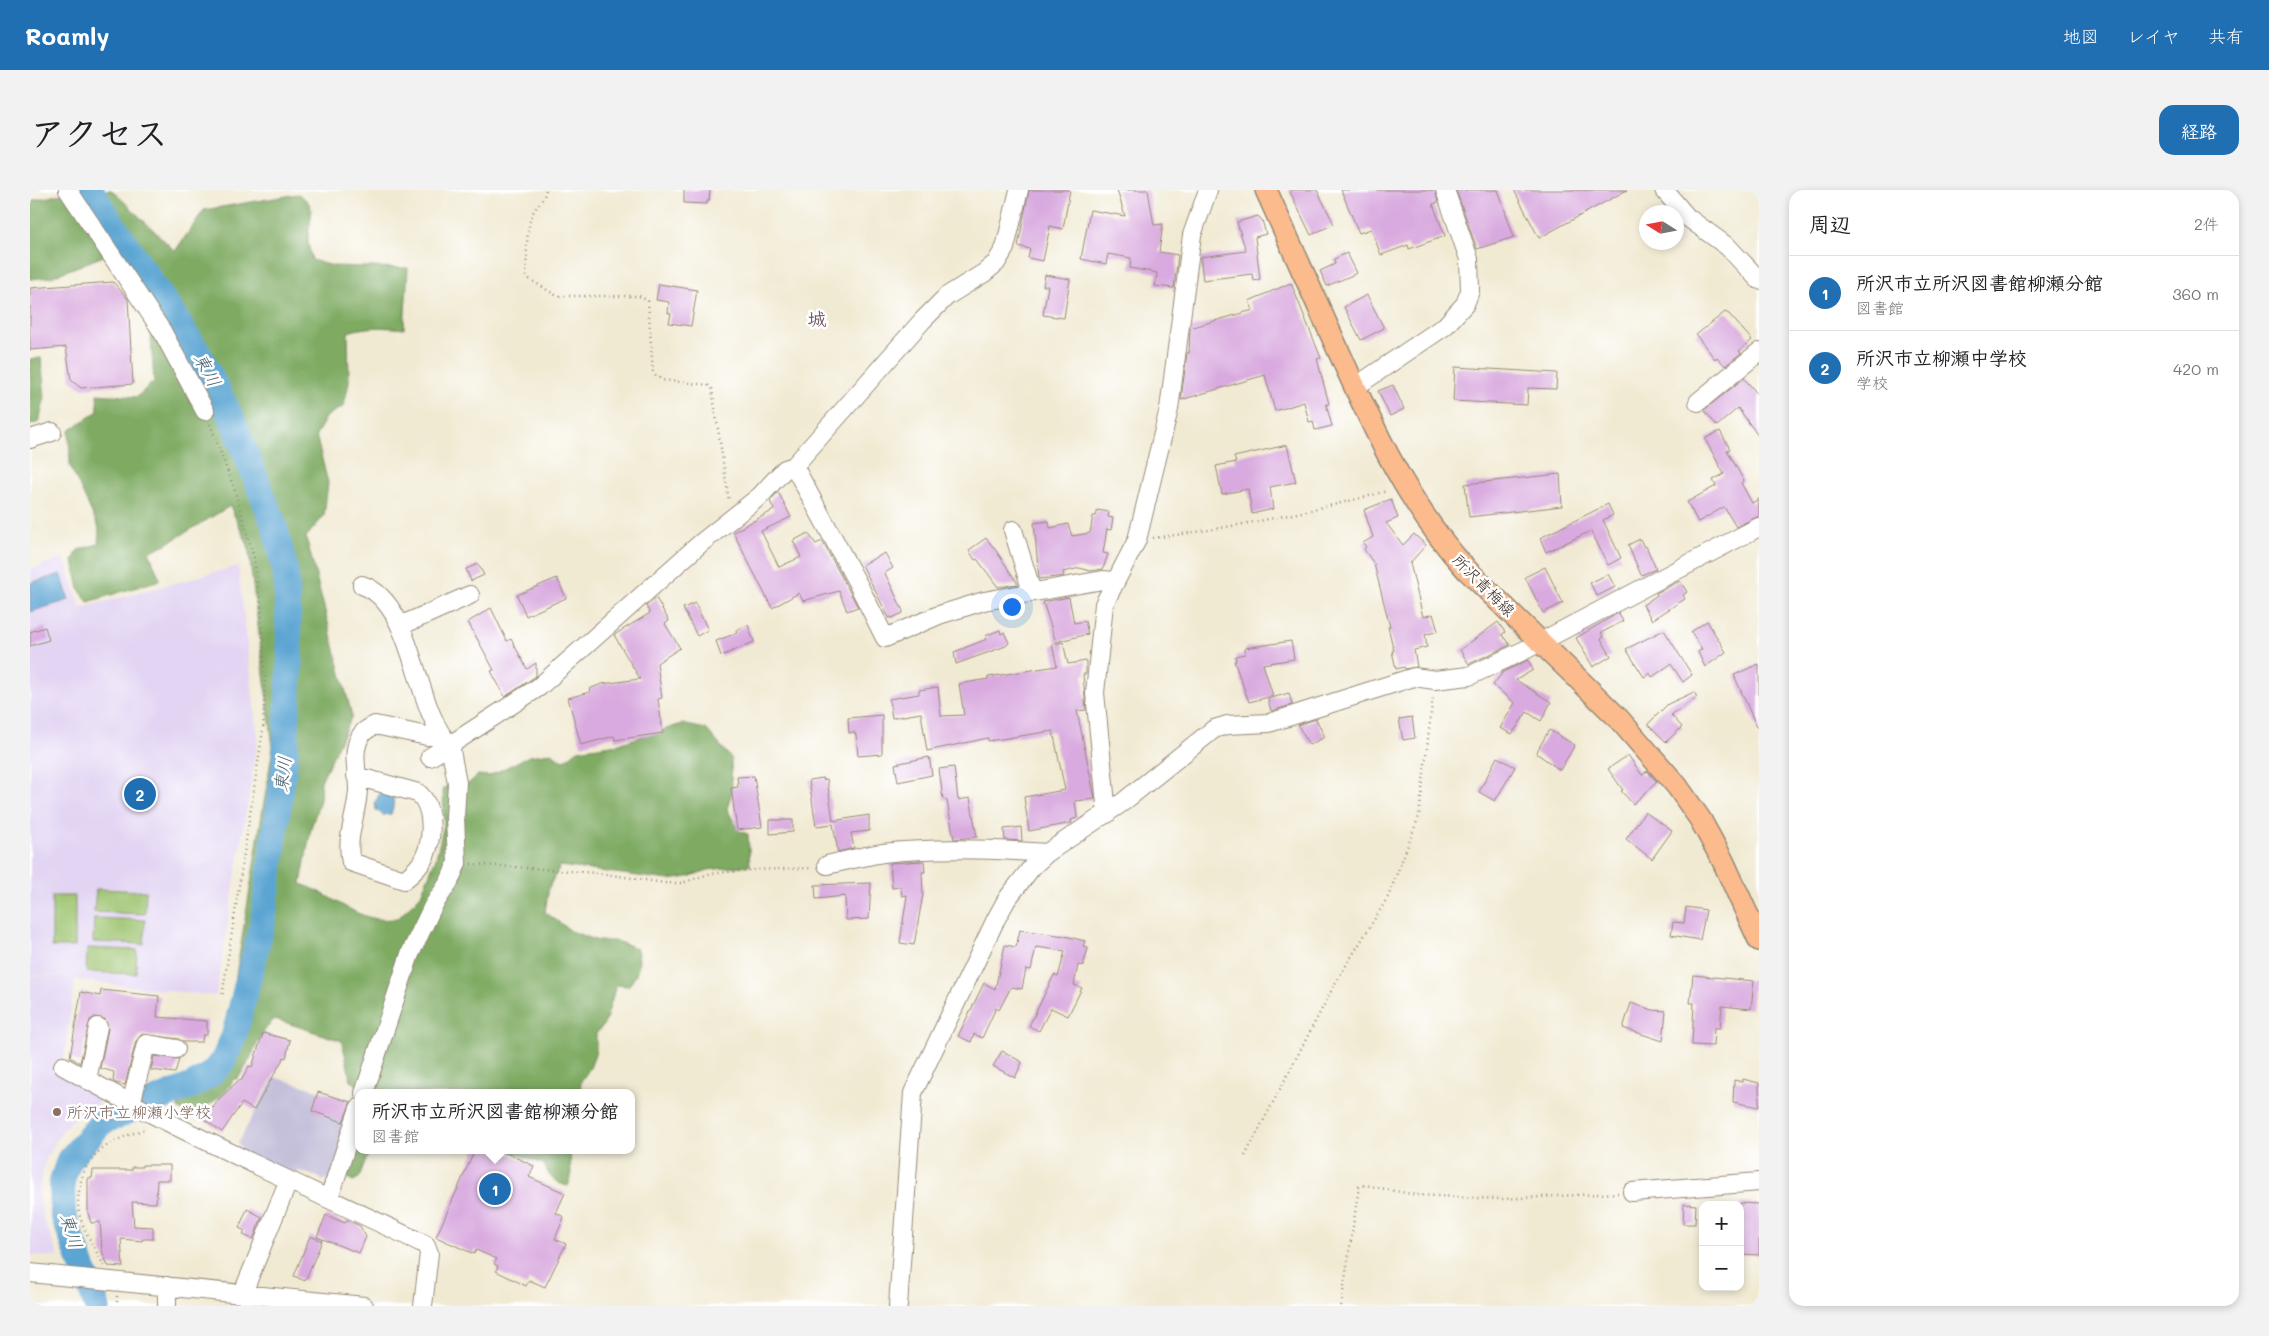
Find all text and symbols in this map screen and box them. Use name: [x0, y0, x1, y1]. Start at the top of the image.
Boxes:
text: Roamly: [25, 20, 109, 51]
text: 地図: [2063, 24, 2099, 48]
text: レイヤ: [2127, 24, 2180, 48]
text: 共有: [2208, 24, 2244, 48]
button: 経路: [2159, 105, 2239, 155]
text: アクセス: [30, 109, 168, 155]
north arrow: [1639, 205, 1684, 250]
text: 周辺: [1809, 210, 1851, 237]
text: 2件: [2194, 213, 2219, 234]
text: 所沢市立所沢図書館柳瀬分館: [1856, 270, 2103, 295]
text: 1: [1821, 283, 1829, 304]
text: 360 m: [2172, 283, 2219, 304]
text: 図書館: [1856, 297, 1904, 318]
district label: 城: [807, 306, 827, 331]
text: 所沢市立柳瀬中学校: [1856, 345, 2027, 370]
water label: 東川: [189, 348, 227, 391]
text: 2: [1821, 358, 1829, 379]
text: 420 m: [2173, 358, 2219, 379]
text: 学校: [1856, 372, 1888, 393]
street label: 所沢青梅線: [1449, 549, 1520, 620]
your location: [999, 594, 1025, 620]
water label: 東川: [268, 755, 296, 793]
pin: 2: [124, 775, 156, 813]
popup: [355, 1089, 635, 1154]
text: 所沢市立所沢図書館柳瀬分館: [371, 1098, 619, 1123]
place label: 所沢市立柳瀬小学校: [67, 1101, 211, 1122]
marker: 所沢市立柳瀬小学校: [51, 1106, 63, 1118]
text: 図書館: [371, 1125, 420, 1146]
pin: 1: [479, 1170, 511, 1208]
map controls: [1699, 1201, 1744, 1291]
button: +: [1699, 1201, 1744, 1246]
water label: 東川: [55, 1210, 89, 1251]
button: −: [1699, 1246, 1744, 1291]

